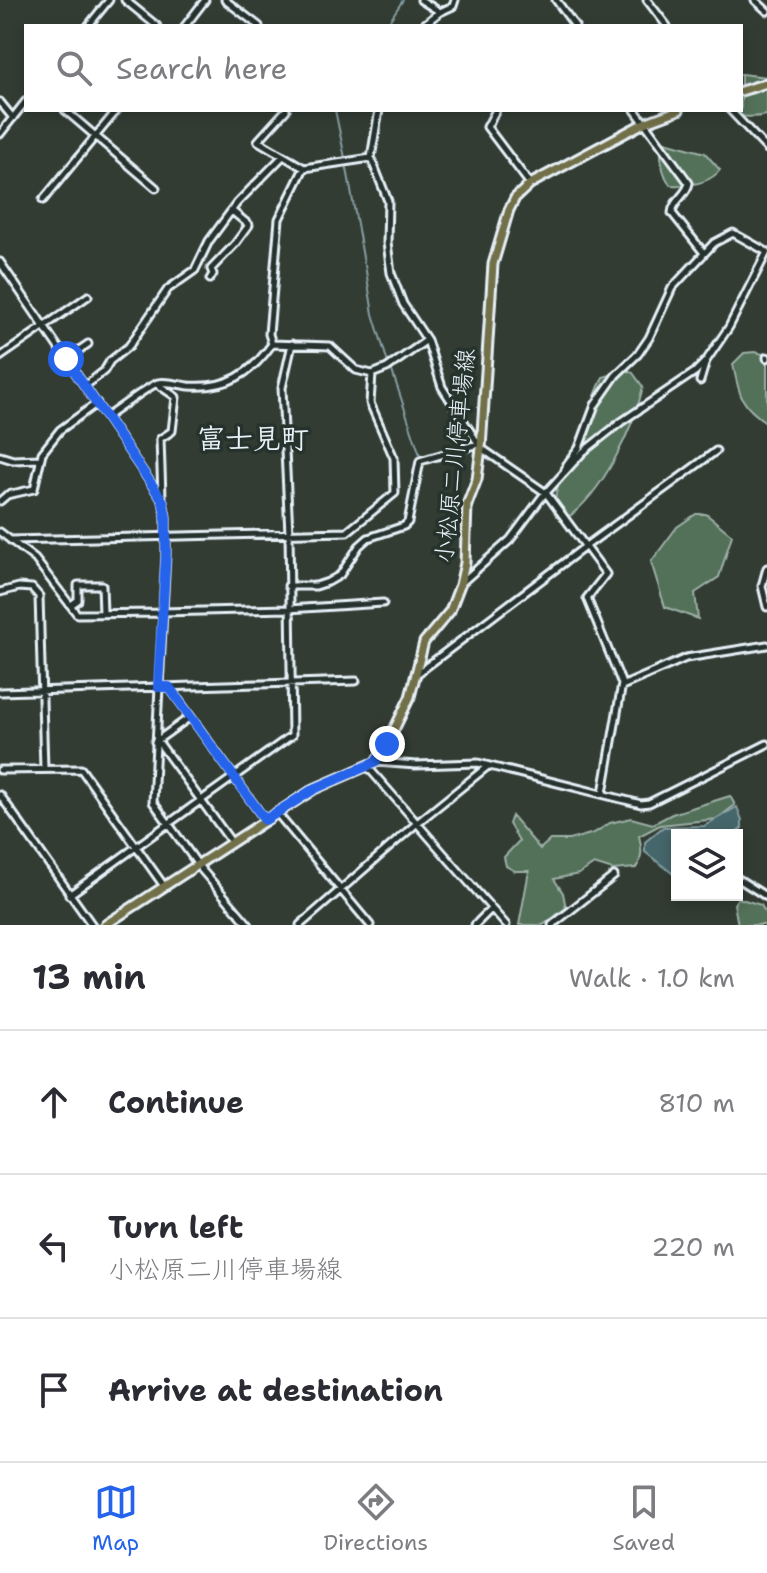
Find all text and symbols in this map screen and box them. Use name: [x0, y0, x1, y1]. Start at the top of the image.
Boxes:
search box: [24, 24, 743, 112]
icon: search: [52, 46, 96, 90]
text: Search here: [116, 48, 287, 89]
route start: [48, 341, 84, 377]
street label: 小松原二川停車場線: [428, 347, 482, 565]
district label: 富士見町: [197, 419, 309, 457]
route end: [369, 726, 405, 762]
map controls: [671, 829, 743, 901]
button: layers: [671, 829, 743, 901]
text: 13 min: [32, 954, 146, 1000]
text: Walk · 1.0 km: [569, 960, 735, 995]
icon: ahead: [32, 1080, 76, 1124]
text: Continue: [108, 1082, 244, 1123]
text: 810 m: [658, 1085, 735, 1120]
text: Turn left: [108, 1207, 243, 1248]
icon: left: [32, 1224, 76, 1268]
text: 220 m: [651, 1229, 735, 1264]
text: 小松原二川停車場線: [108, 1251, 342, 1286]
icon: arrive: [32, 1368, 76, 1412]
text: Arrive at destination: [108, 1370, 443, 1411]
tab: Map: [92, 1480, 139, 1557]
tab: Directions: [323, 1480, 428, 1557]
tab: Saved: [612, 1480, 675, 1557]

